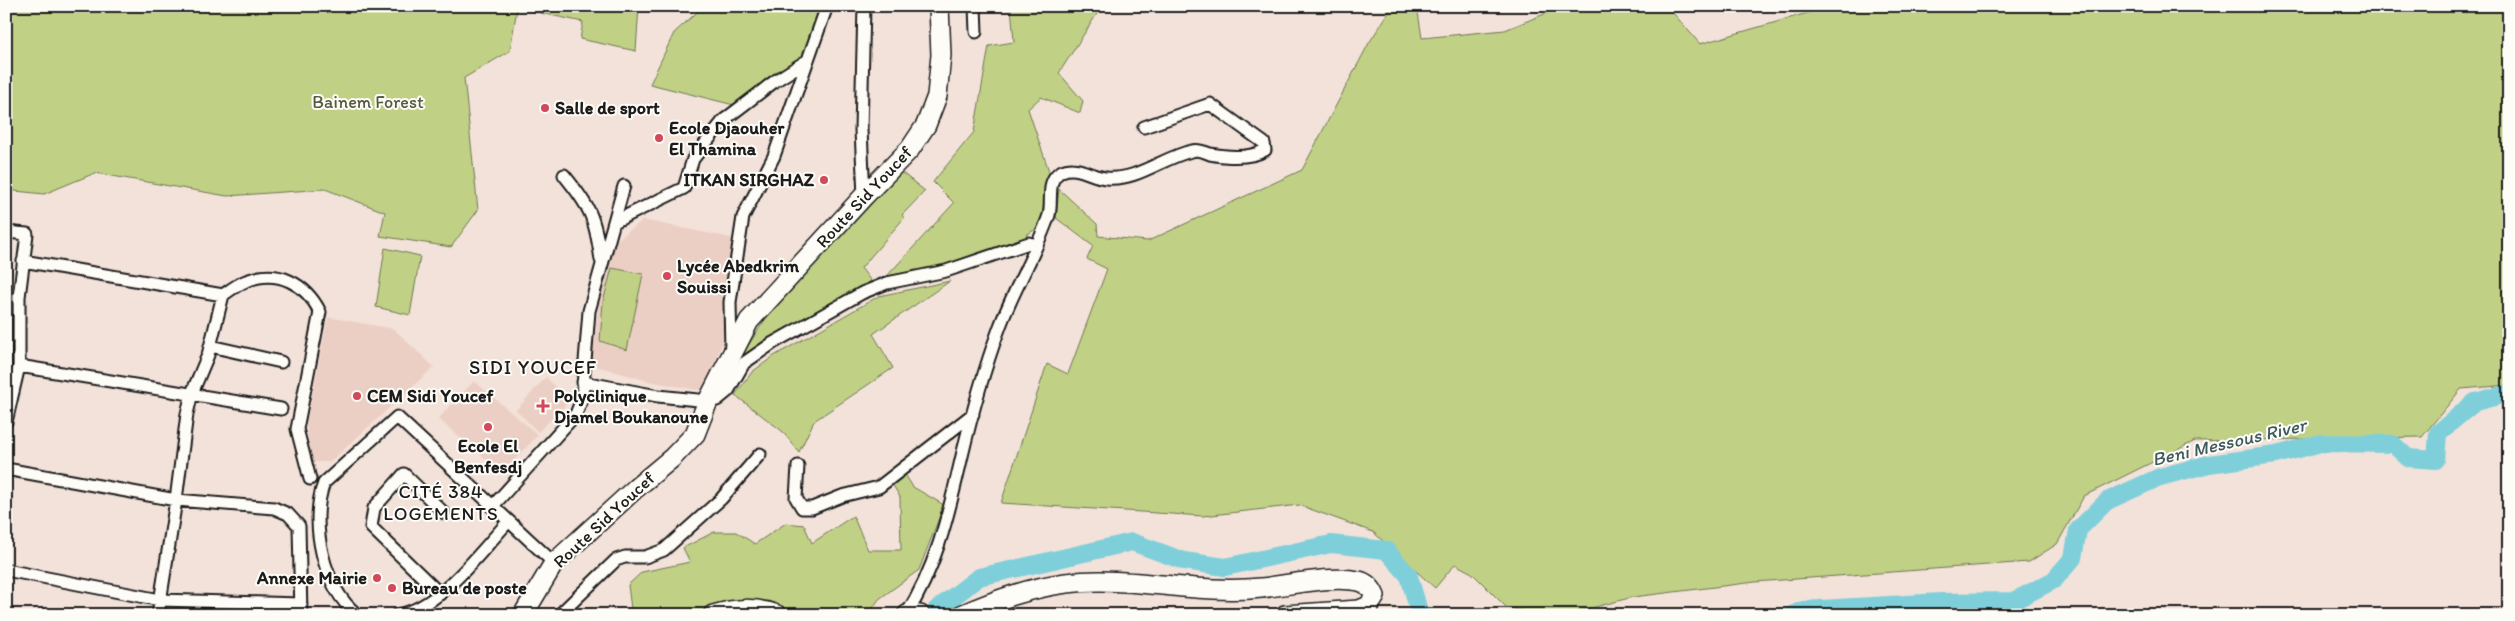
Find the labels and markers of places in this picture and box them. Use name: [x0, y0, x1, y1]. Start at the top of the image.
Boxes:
place label: Salle de sport: [555, 97, 660, 119]
marker: Salle de sport: [539, 102, 551, 114]
place label: Ecole Djaouher El Thamina: [669, 117, 785, 160]
marker: Ecole Djaouher El Thamina: [653, 132, 665, 144]
place label: ITKAN SIRGHAZ: [684, 169, 815, 191]
marker: ITKAN SIRGHAZ: [818, 174, 830, 186]
place label: Lycée Abedkrim Souissi: [677, 255, 800, 298]
marker: Lycée Abedkrim Souissi: [661, 270, 673, 282]
place label: CEM Sidi Youcef: [367, 385, 494, 407]
place label: Polyclinique Djamel Boukanoune: [554, 385, 709, 428]
marker: CEM Sidi Youcef: [351, 390, 363, 402]
marker: Polyclinique Djamel Boukanoune: [536, 399, 550, 413]
marker: Ecole El Benfesdj: [482, 421, 494, 433]
place label: Ecole El Benfesdj: [454, 435, 522, 478]
place label: Annexe Mairie: [256, 567, 367, 589]
marker: Annexe Mairie: [371, 572, 383, 584]
place label: Bureau de poste: [402, 577, 527, 599]
marker: Bureau de poste: [386, 582, 398, 594]

